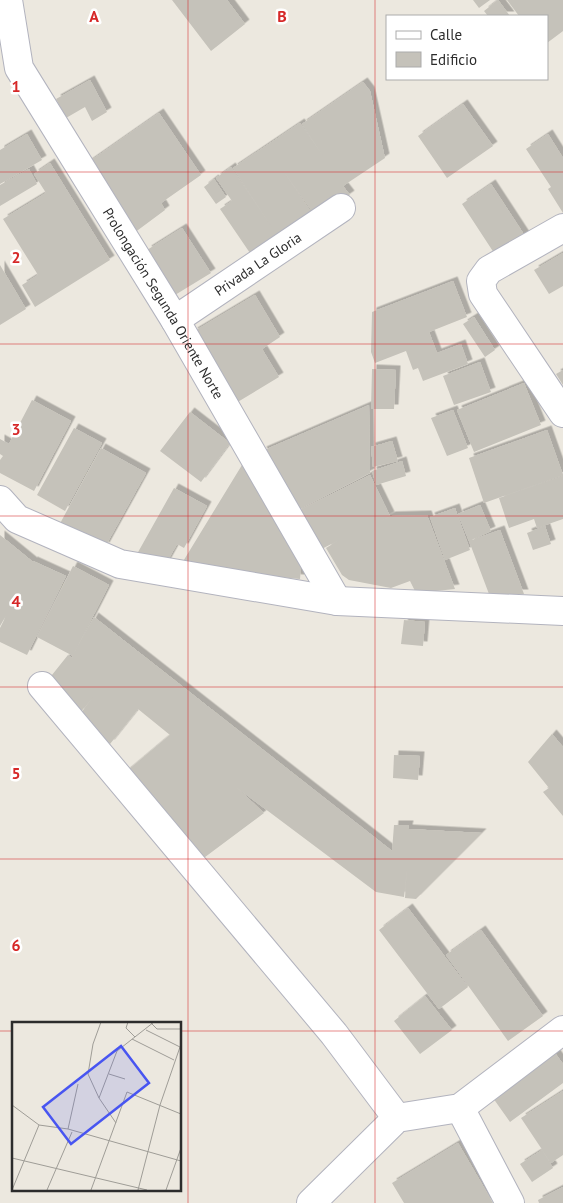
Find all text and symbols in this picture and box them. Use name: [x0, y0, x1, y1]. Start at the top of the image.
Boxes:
text: A: [89, 6, 99, 26]
text: B: [277, 6, 287, 26]
legend: [386, 15, 548, 80]
text: Calle: [430, 25, 462, 44]
text: Edificio: [430, 50, 477, 69]
text: 1: [11, 76, 21, 96]
street label: Prolongación Segunda Oriente Norte: [99, 204, 228, 402]
street label: Privada La Gloria: [211, 228, 305, 300]
text: 2: [11, 247, 21, 267]
text: 3: [11, 419, 21, 439]
text: 4: [11, 591, 21, 611]
text: 5: [11, 763, 21, 783]
text: 6: [11, 935, 21, 955]
inset map: [12, 1022, 181, 1190]

